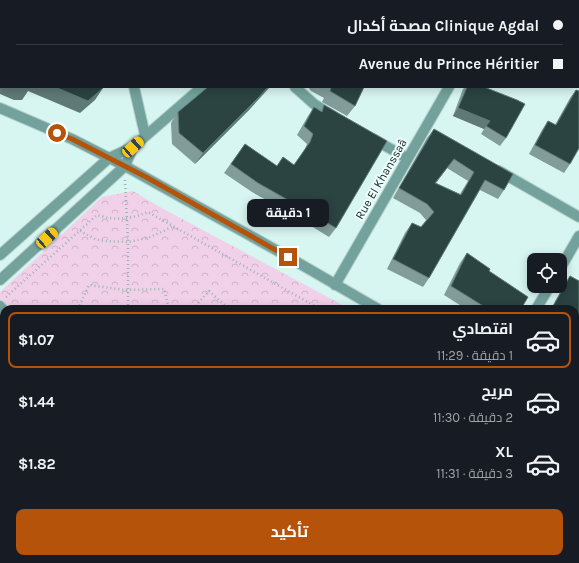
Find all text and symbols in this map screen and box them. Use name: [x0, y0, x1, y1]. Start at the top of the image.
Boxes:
text: Clinique Agdal مصحة أكدال: [347, 17, 539, 35]
text: Avenue du Prince Héritier: [359, 55, 539, 73]
route start: [48, 124, 66, 142]
car: [120, 135, 146, 159]
street label: Rue El Khanssaâ: [352, 136, 410, 222]
callout: 1 دقيقة: [247, 199, 329, 227]
text: 1 دقيقة: [266, 205, 310, 220]
car: [34, 226, 60, 250]
route end: [279, 248, 297, 266]
map controls: [527, 253, 567, 293]
button: locate: [527, 253, 567, 293]
text: اقتصادي: [453, 320, 513, 338]
icon: car: [525, 322, 561, 358]
text: $1.07: [18, 331, 54, 349]
text: 1 دقيقة · 11:29: [437, 348, 513, 363]
text: مريح: [481, 382, 513, 400]
icon: car: [525, 384, 561, 420]
text: $1.44: [18, 393, 55, 411]
text: 2 دقيقة · 11:30: [433, 410, 513, 425]
text: XL: [495, 443, 513, 461]
icon: car: [525, 446, 561, 482]
text: $1.82: [18, 455, 56, 473]
text: 3 دقيقة · 11:31: [436, 466, 513, 481]
button: تأكيد: [16, 509, 563, 555]

